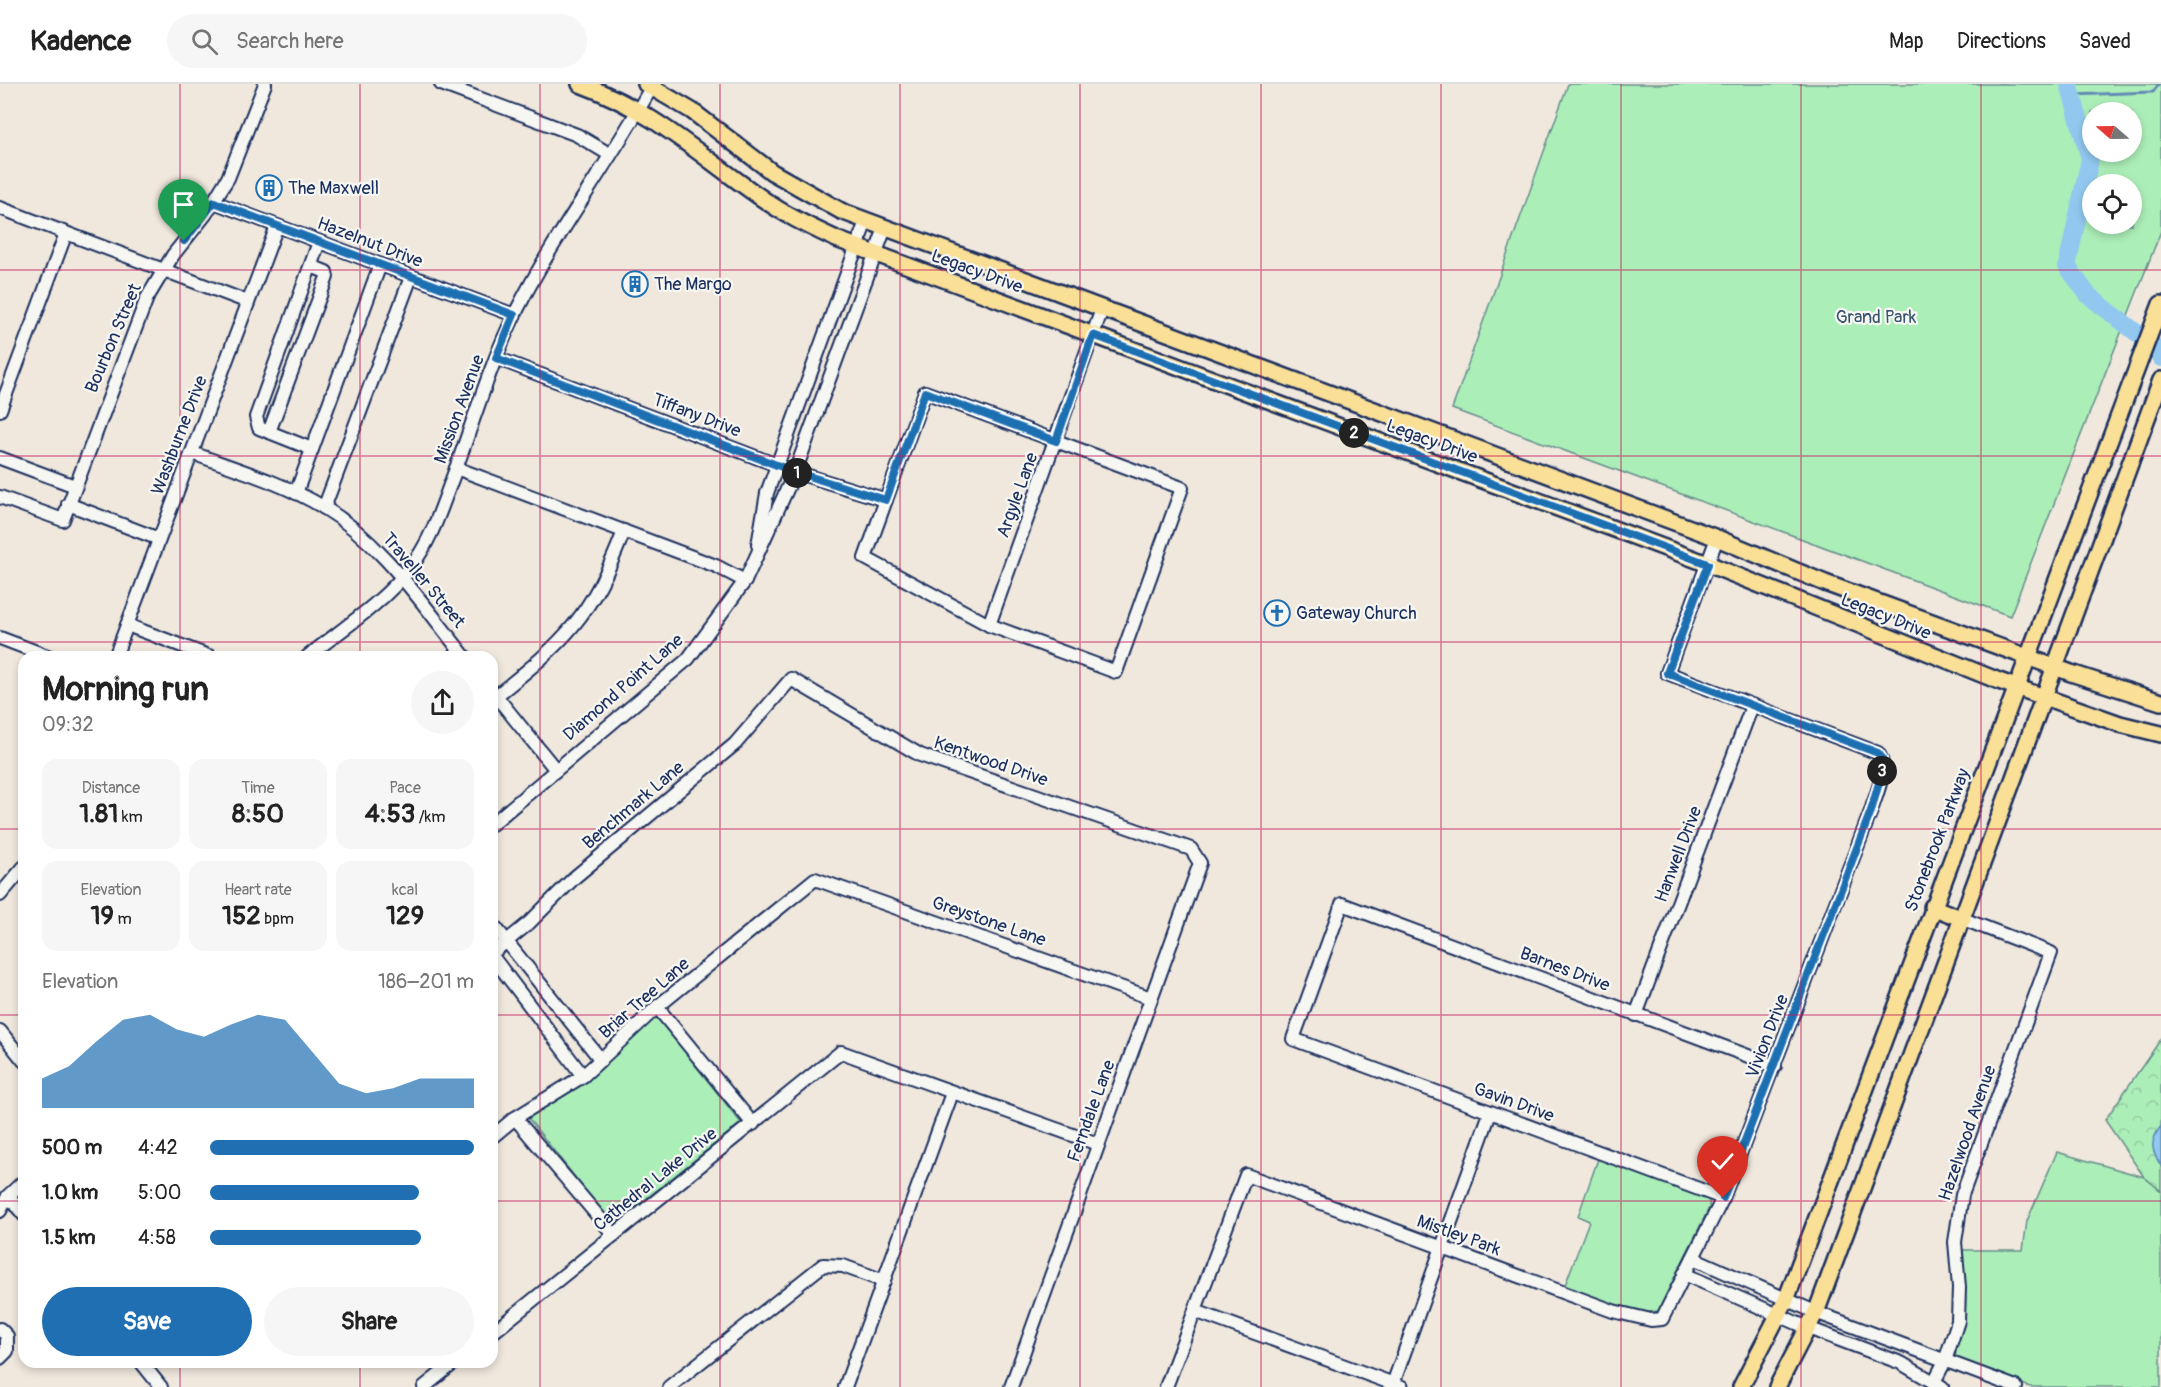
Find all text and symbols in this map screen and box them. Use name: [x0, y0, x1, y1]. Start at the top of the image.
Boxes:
search box: [167, 14, 587, 68]
text: Kadence: [30, 24, 131, 59]
icon: search: [188, 25, 221, 58]
text: Search here: [236, 27, 343, 55]
text: Map: [1889, 28, 1924, 55]
text: Directions: [1957, 28, 2046, 55]
text: Saved: [2079, 28, 2131, 55]
north arrow: [2082, 102, 2142, 162]
map controls: [2082, 102, 2142, 234]
building icon: The Maxwell: [254, 173, 284, 203]
button: locate: [2082, 174, 2142, 234]
place label: The Maxwell: [288, 177, 379, 200]
pin: [158, 179, 209, 241]
icon: arrive: [167, 188, 200, 221]
street label: Hazelnut Drive: [314, 212, 426, 273]
street label: Legacy Drive: [928, 244, 1026, 299]
building icon: The Margo: [620, 269, 650, 299]
place label: The Margo: [654, 273, 732, 296]
street label: Bourbon Street: [80, 279, 147, 396]
park label: Grand Park: [1836, 306, 1917, 329]
street label: Mission Avenue: [429, 351, 490, 467]
street label: Washburne Drive: [146, 372, 213, 498]
street label: Tiffany Drive: [649, 388, 744, 443]
street label: Legacy Drive: [1383, 414, 1481, 469]
pin: 2: [1339, 418, 1369, 448]
text: 2: [1350, 423, 1358, 443]
street label: Argyle Lane: [991, 449, 1044, 541]
pin: 1: [782, 458, 812, 488]
text: 1: [794, 463, 800, 483]
street label: Traveller Street: [377, 528, 471, 633]
street label: Legacy Drive: [1837, 588, 1935, 645]
church icon: Gateway Church: [1262, 598, 1292, 628]
place label: Gateway Church: [1296, 602, 1417, 625]
street label: Diamond Point Lane: [558, 629, 688, 746]
text: Morning run: [42, 669, 209, 710]
button: share: [411, 671, 474, 734]
text: 09:32: [42, 712, 94, 737]
street label: Kentwood Drive: [931, 731, 1051, 792]
street label: Benchmark Lane: [578, 756, 689, 855]
pin: 3: [1867, 756, 1897, 786]
text: 3: [1878, 761, 1886, 781]
street label: Stonebrook Parkway: [1900, 765, 1975, 915]
text: Distance: [82, 778, 140, 798]
text: Time: [241, 778, 275, 798]
text: Pace: [389, 778, 421, 798]
text: 1.81: [79, 798, 118, 830]
text: 8:50: [232, 798, 284, 830]
text: 4:53: [365, 798, 415, 830]
street label: Hanwell Drive: [1650, 803, 1707, 906]
text: km: [118, 807, 143, 827]
text: /km: [415, 807, 445, 827]
text: Elevation: [81, 880, 141, 900]
text: Heart rate: [224, 880, 292, 900]
text: kcal: [392, 880, 418, 900]
street label: Greystone Lane: [929, 891, 1049, 952]
text: 19: [90, 900, 114, 932]
text: 152: [222, 900, 261, 932]
text: 129: [386, 900, 424, 932]
text: m: [114, 909, 132, 929]
text: bpm: [261, 909, 294, 929]
street label: Barnes Drive: [1517, 942, 1613, 997]
street label: Briar Tree Lane: [594, 953, 695, 1044]
text: Elevation: [42, 969, 118, 994]
text: 186–201 m: [378, 969, 474, 994]
street label: Vivion Drive: [1741, 991, 1794, 1081]
street label: Ferndale Lane: [1062, 1057, 1121, 1165]
street label: Hazelwood Avenue: [1934, 1062, 2001, 1204]
street label: Gavin Drive: [1470, 1077, 1557, 1128]
street label: Cathedral Lake Drive: [589, 1122, 722, 1236]
text: 500 m: [42, 1135, 102, 1160]
text: 4:42: [138, 1135, 178, 1160]
pin: [1697, 1136, 1748, 1198]
icon: check: [1706, 1145, 1739, 1178]
text: 1.0 km: [42, 1180, 98, 1205]
text: 5:00: [138, 1180, 182, 1205]
street label: Mistley Park: [1414, 1210, 1504, 1261]
text: 1.5 km: [42, 1225, 95, 1250]
text: 4:58: [138, 1225, 176, 1250]
button: Save: [42, 1287, 252, 1356]
button: Share: [264, 1287, 474, 1356]

